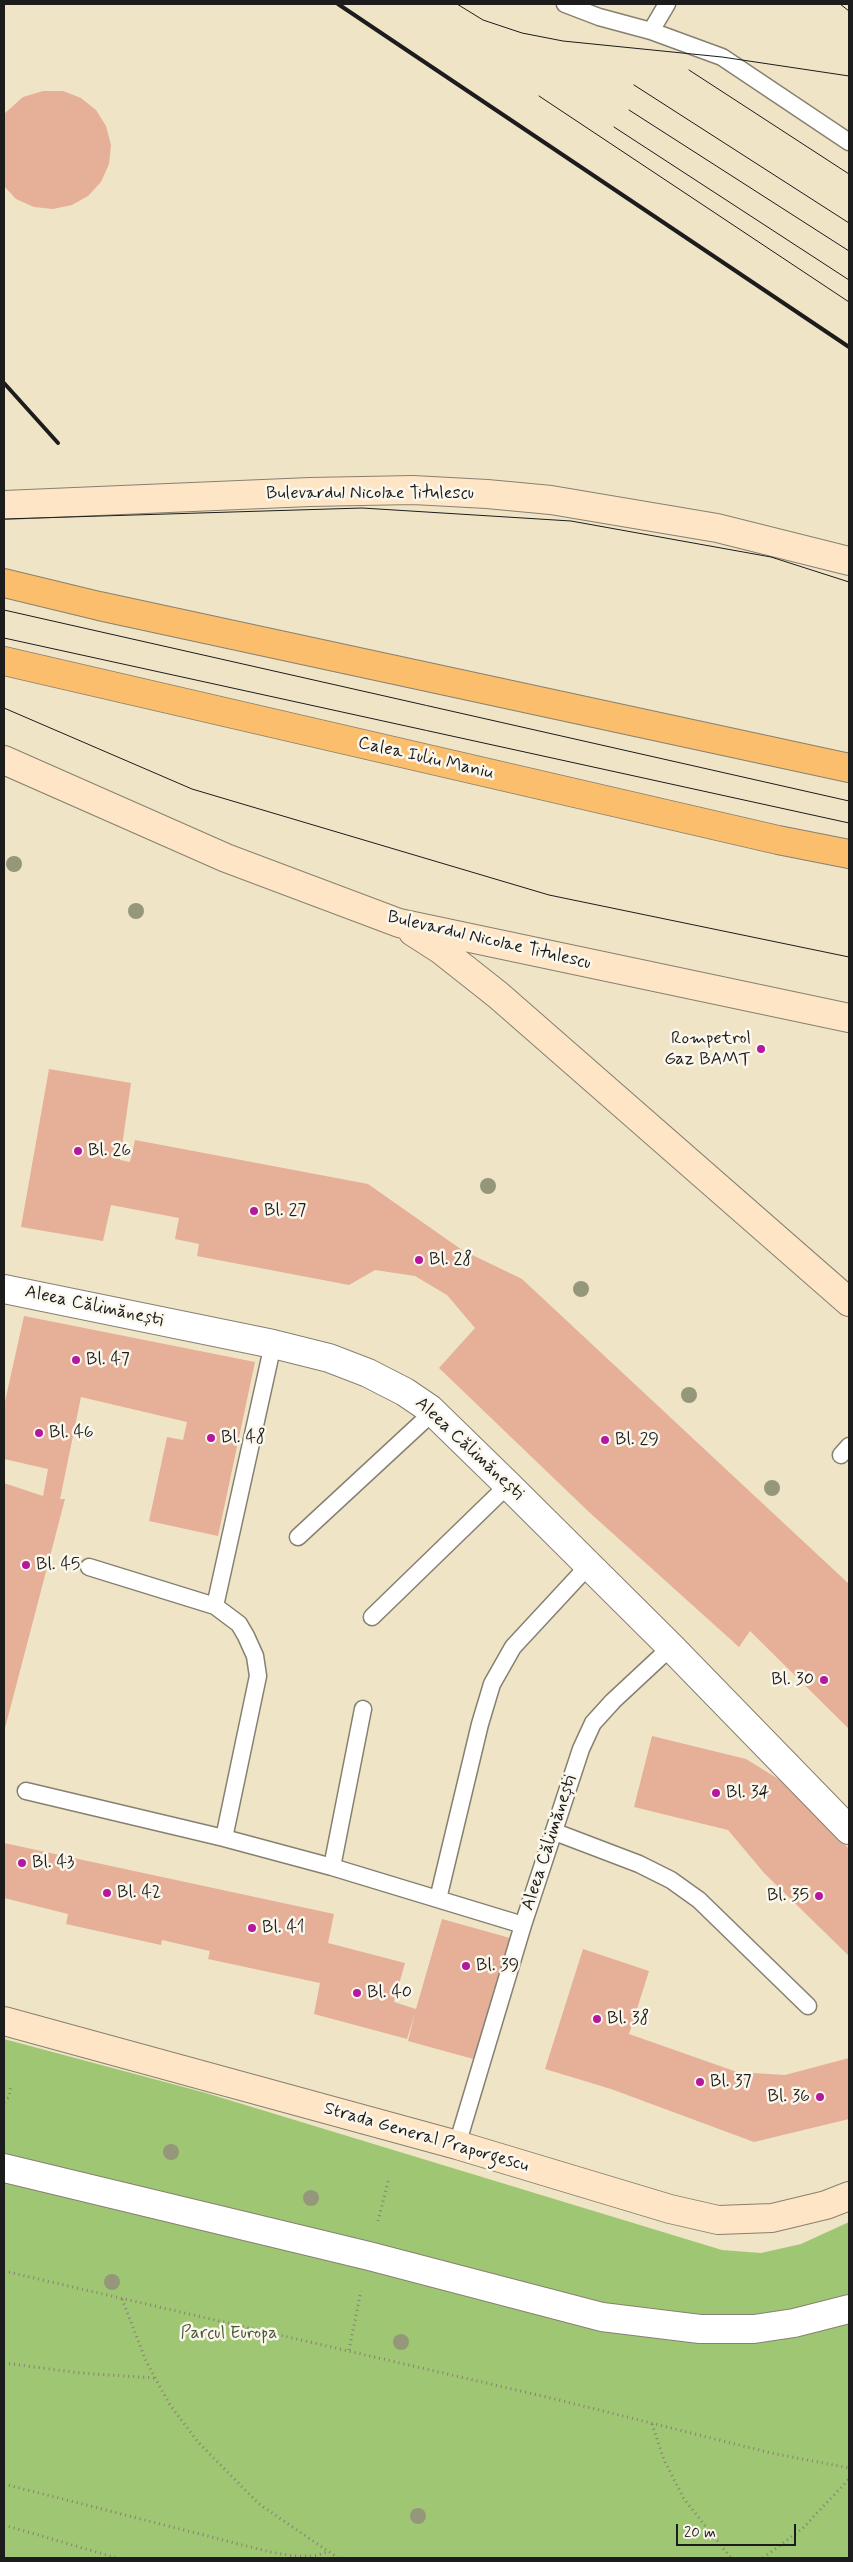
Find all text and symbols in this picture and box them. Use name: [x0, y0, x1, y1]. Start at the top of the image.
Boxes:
street label: Bulevardul Nicolae Titulescu: [266, 483, 474, 505]
street label: Calea Iuliu Maniu: [356, 733, 496, 785]
street label: Bulevardul Nicolae Titulescu: [385, 907, 593, 975]
place label: Rompetrol Gaz BAMT: [664, 1028, 751, 1070]
marker: Rompetrol Gaz BAMT: [755, 1043, 767, 1055]
place label: Bl. 26: [88, 1140, 131, 1162]
marker: Bl. 26: [72, 1145, 84, 1157]
place label: Bl. 27: [264, 1200, 306, 1222]
marker: Bl. 27: [248, 1205, 260, 1217]
place label: Bl. 28: [429, 1249, 472, 1271]
marker: Bl. 28: [413, 1254, 425, 1266]
street label: Aleea Călimănești: [23, 1282, 165, 1332]
place label: Bl. 47: [86, 1349, 130, 1371]
marker: Bl. 47: [70, 1354, 82, 1366]
street label: Aleea Călimănești: [410, 1393, 528, 1505]
place label: Bl. 46: [49, 1422, 94, 1444]
marker: Bl. 46: [33, 1427, 45, 1439]
place label: Bl. 48: [221, 1427, 266, 1449]
place label: Bl. 29: [615, 1429, 659, 1451]
marker: Bl. 48: [205, 1432, 217, 1444]
marker: Bl. 29: [599, 1434, 611, 1446]
place label: Bl. 45: [36, 1554, 80, 1576]
marker: Bl. 45: [20, 1559, 32, 1571]
place label: Bl. 30: [771, 1669, 814, 1691]
marker: Bl. 30: [818, 1674, 830, 1686]
street label: Aleea Călimănești: [518, 1773, 582, 1913]
place label: Bl. 34: [726, 1782, 769, 1804]
marker: Bl. 34: [710, 1787, 722, 1799]
place label: Bl. 43: [32, 1852, 74, 1874]
marker: Bl. 43: [16, 1857, 28, 1869]
place label: Bl. 42: [117, 1882, 161, 1904]
place label: Bl. 35: [767, 1885, 809, 1907]
marker: Bl. 42: [101, 1887, 113, 1899]
marker: Bl. 35: [813, 1890, 825, 1902]
place label: Bl. 41: [262, 1917, 305, 1939]
marker: Bl. 41: [246, 1922, 258, 1934]
place label: Bl. 39: [476, 1955, 519, 1977]
marker: Bl. 39: [460, 1960, 472, 1972]
place label: Bl. 40: [367, 1982, 412, 2004]
marker: Bl. 40: [351, 1987, 363, 1999]
place label: Bl. 38: [607, 2008, 649, 2030]
marker: Bl. 38: [591, 2013, 603, 2025]
place label: Bl. 37: [710, 2071, 752, 2093]
marker: Bl. 37: [694, 2076, 706, 2088]
place label: Bl. 36: [768, 2086, 810, 2108]
marker: Bl. 36: [814, 2091, 826, 2103]
street label: Strada General Praporgescu: [321, 2098, 531, 2178]
park label: Parcul Europa: [180, 2323, 278, 2345]
scale bar: [678, 2514, 798, 2546]
text: 20 m: [684, 2523, 716, 2543]

